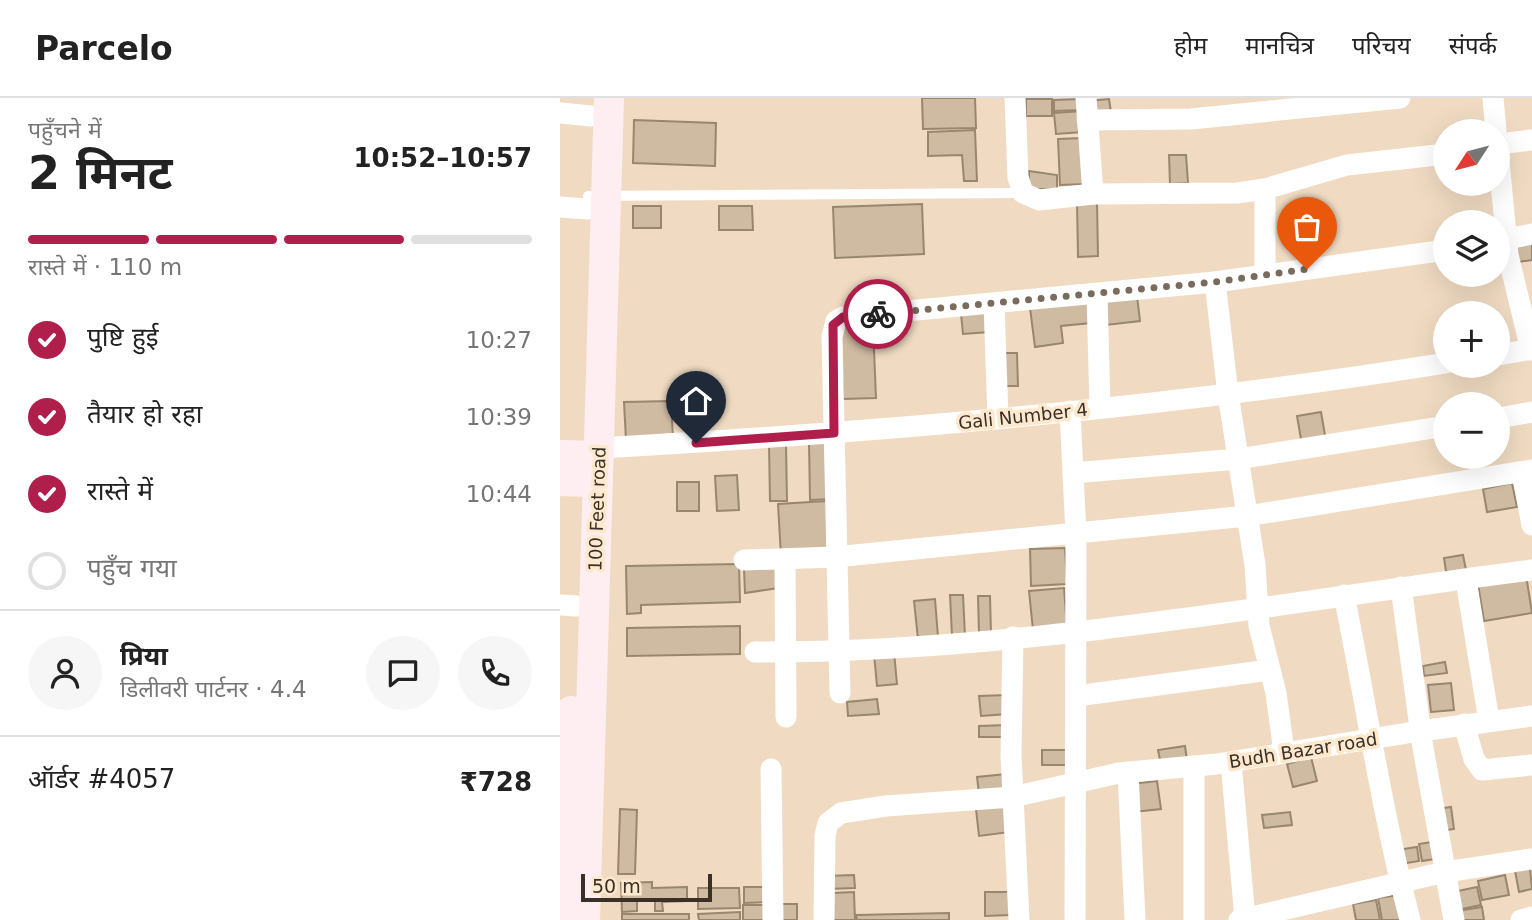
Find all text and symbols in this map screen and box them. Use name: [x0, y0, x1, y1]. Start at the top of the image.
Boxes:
text: Parcelo: [35, 29, 173, 68]
text: होम: [1174, 32, 1207, 60]
text: मानचित्र: [1245, 32, 1314, 60]
text: परिचय: [1352, 32, 1411, 60]
text: संपर्क: [1449, 32, 1497, 60]
text: पहुँचने में: [28, 117, 102, 143]
north arrow: [1433, 119, 1510, 196]
map controls: [1433, 119, 1510, 469]
text: 10:52–10:57: [353, 143, 532, 173]
text: 2 मिनट: [28, 146, 173, 200]
pin: [1277, 197, 1337, 269]
icon: bag: [1288, 208, 1326, 246]
button: layers: [1433, 210, 1510, 287]
text: रास्ते में · 110 m: [28, 254, 182, 280]
courier: [843, 279, 913, 349]
icon: bike: [859, 295, 897, 333]
button: +: [1433, 301, 1510, 378]
icon: check: [28, 321, 66, 359]
text: पुष्टि हुई: [87, 322, 159, 352]
text: 10:27: [466, 327, 532, 353]
pin: [666, 371, 726, 443]
icon: home: [677, 382, 715, 420]
button: −: [1433, 392, 1510, 469]
icon: check: [28, 398, 66, 436]
text: तैयार हो रहा: [87, 399, 203, 429]
street label: Gali Number 4: [957, 399, 1089, 433]
text: 10:39: [466, 404, 532, 430]
street label: 100 Feet road: [584, 446, 610, 572]
icon: check: [28, 475, 66, 513]
text: रास्ते में: [87, 476, 153, 506]
text: 10:44: [466, 481, 532, 507]
text: पहुँच गया: [87, 553, 177, 583]
button: person: [28, 636, 102, 710]
button: chat: [366, 636, 440, 710]
button: phone: [458, 636, 532, 710]
text: प्रिया: [120, 641, 168, 671]
text: डिलीवरी पार्टनर · 4.4: [120, 676, 307, 702]
street label: Budh Bazar road: [1227, 728, 1379, 772]
text: ऑर्डर #4057: [28, 764, 175, 794]
text: ₹728: [460, 767, 532, 797]
scale bar: [581, 871, 712, 903]
text: 50 m: [592, 875, 641, 897]

